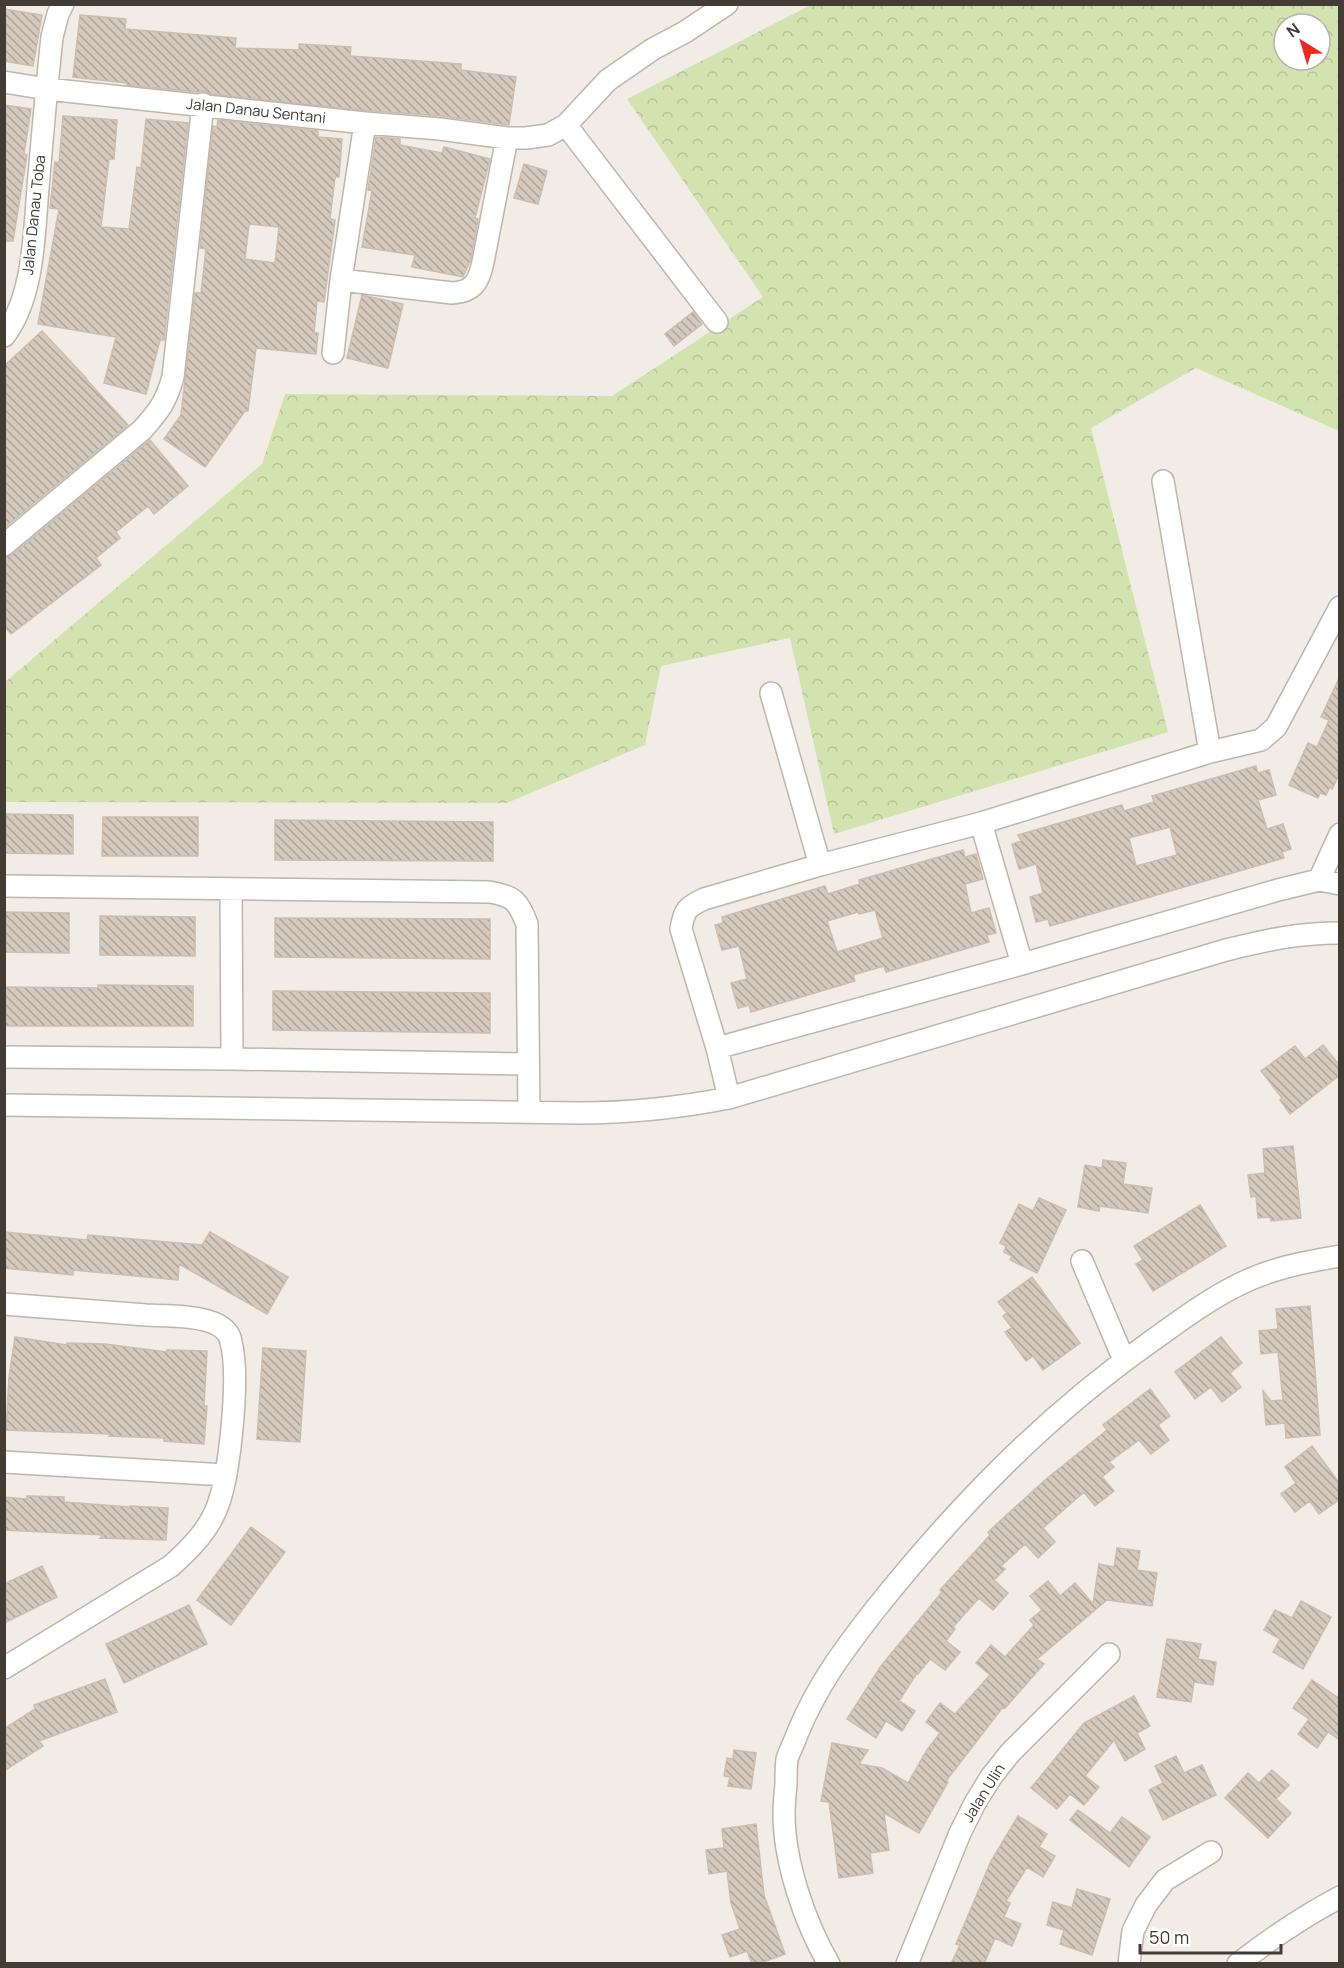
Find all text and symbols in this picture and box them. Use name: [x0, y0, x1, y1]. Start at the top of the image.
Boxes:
north arrow: [1272, 12, 1332, 72]
text: N: [1282, 18, 1304, 42]
street label: Jalan Danau Sentani: [185, 93, 327, 128]
street label: Jalan Danau Toba: [17, 154, 50, 276]
street label: Jalan Ulin: [957, 1759, 1010, 1826]
scale bar: [1140, 1917, 1281, 1955]
text: 50 m: [1149, 1925, 1189, 1949]

